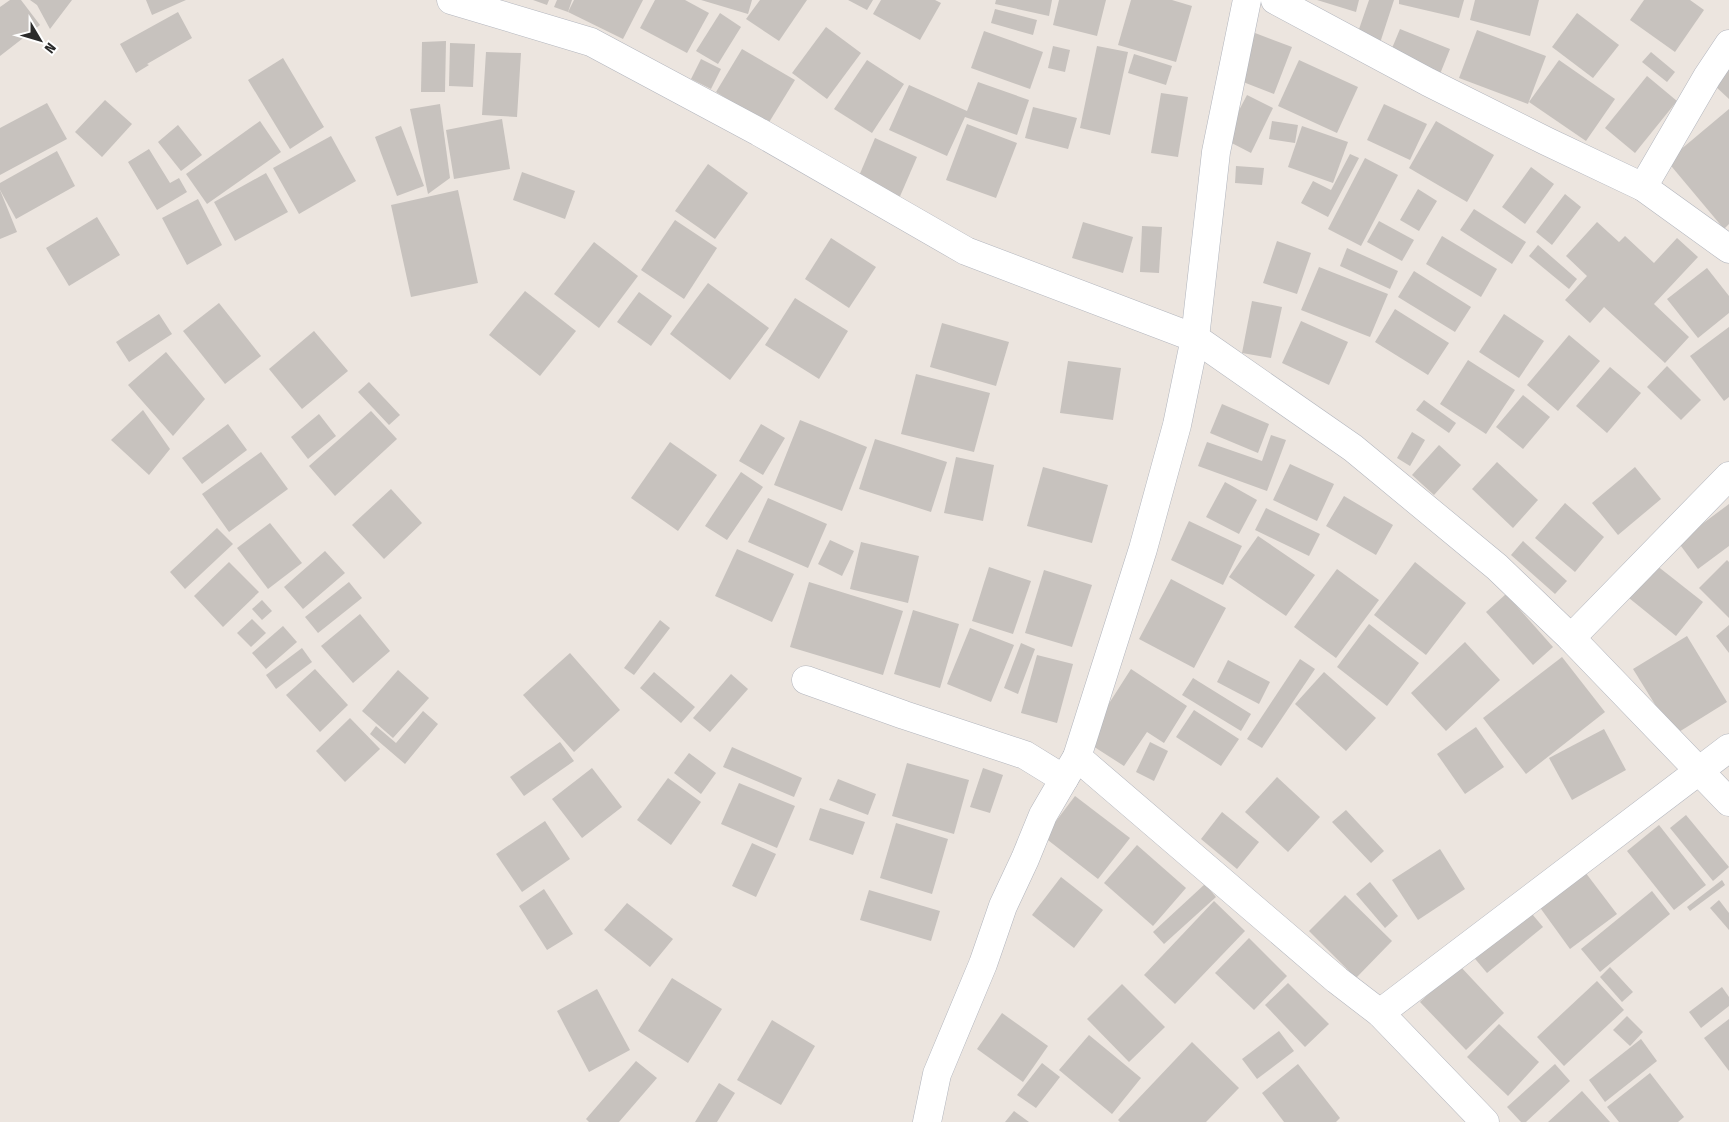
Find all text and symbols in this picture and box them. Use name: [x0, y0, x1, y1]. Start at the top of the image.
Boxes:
north arrow: [15, 15, 65, 65]
text: N: [41, 39, 59, 56]

